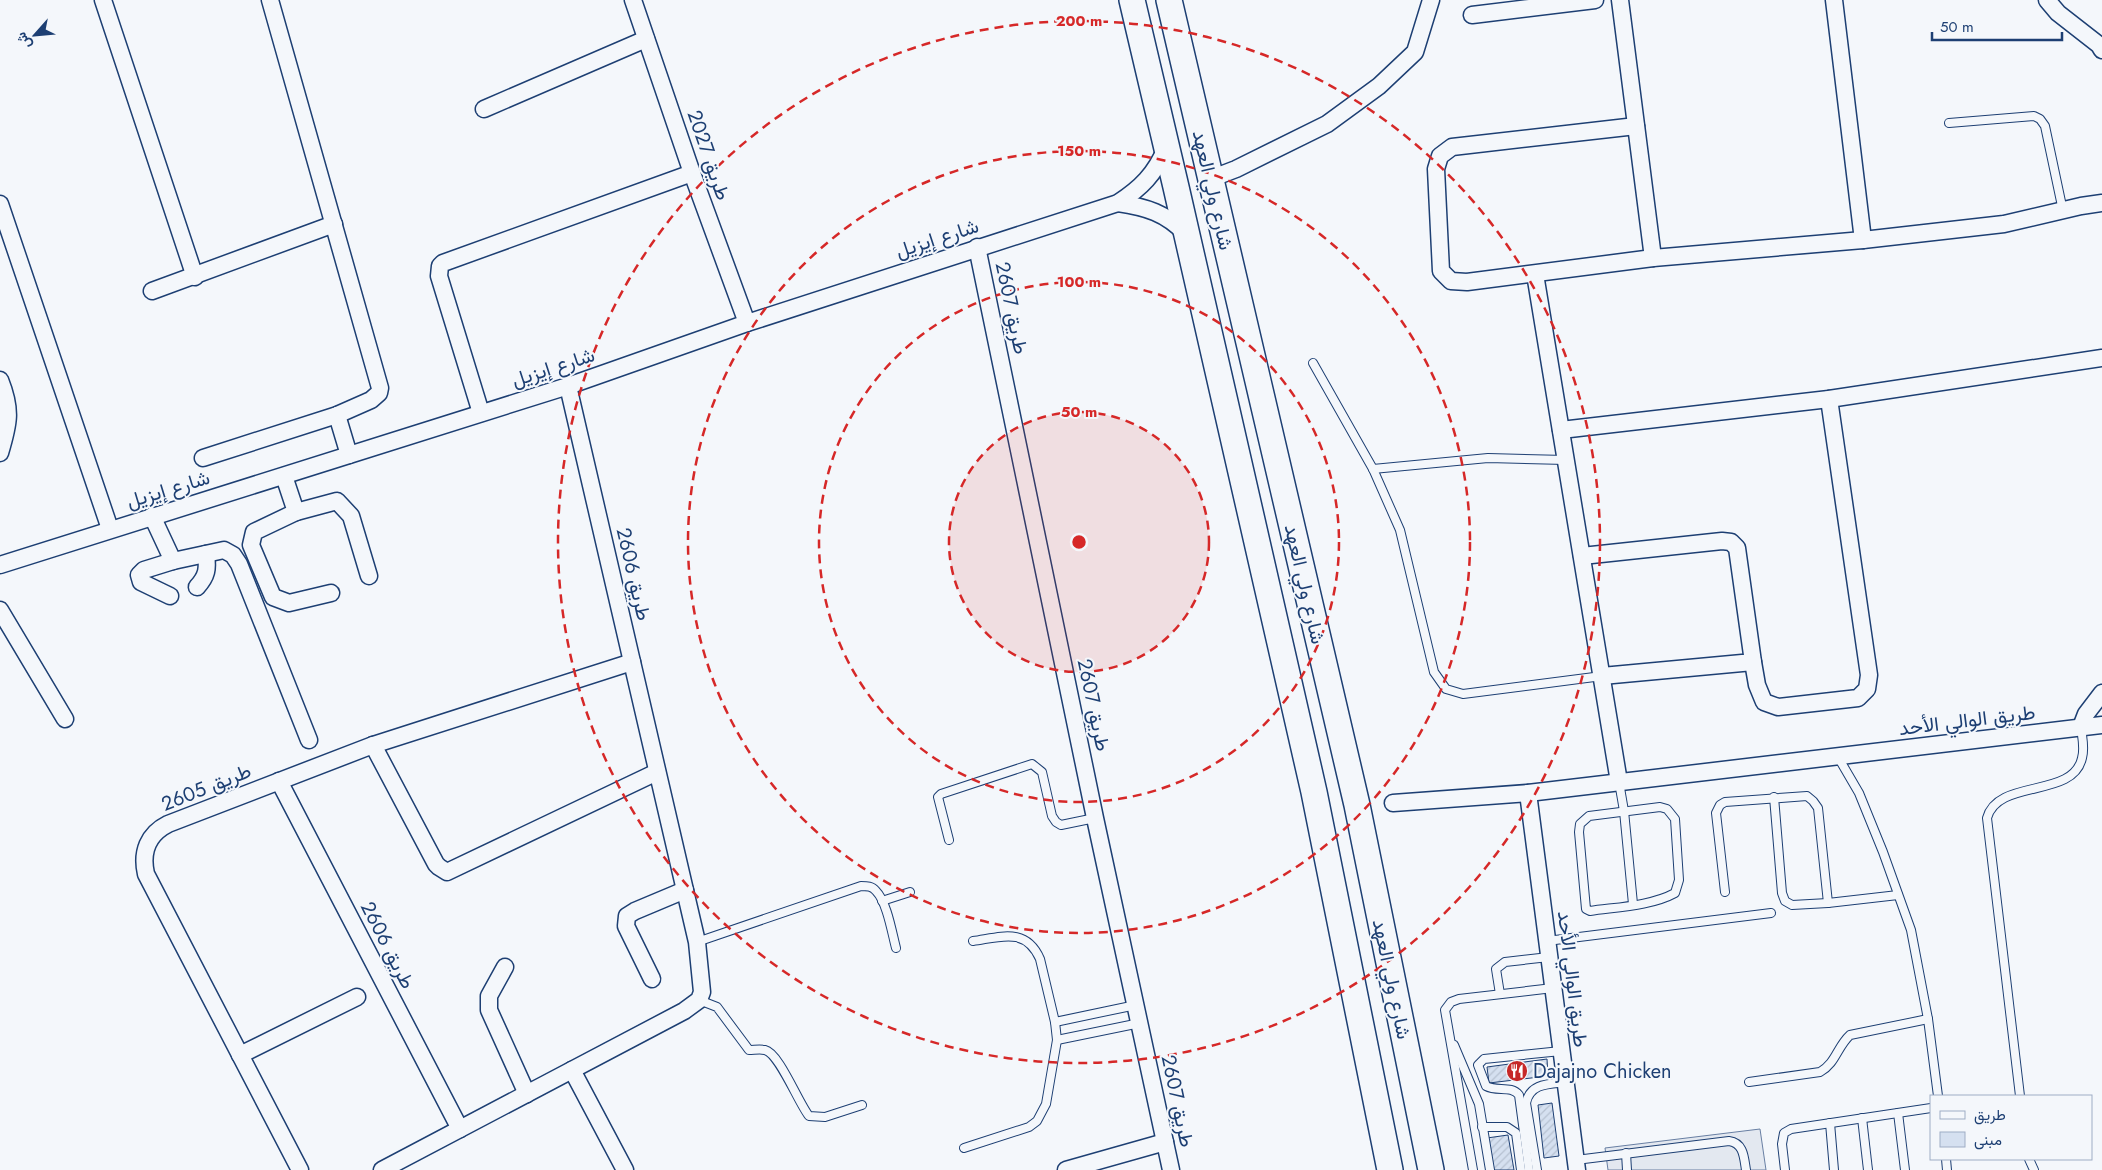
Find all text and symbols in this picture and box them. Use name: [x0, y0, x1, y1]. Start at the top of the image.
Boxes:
north arrow: [10, 10, 60, 60]
text: 200 m: [1056, 10, 1102, 32]
scale bar: [1932, 10, 2062, 42]
text: 50 m: [1940, 16, 1974, 38]
text: ش: [11, 29, 36, 53]
street label: طريق 2027: [680, 106, 737, 204]
street label: شارع ولي العهد: [1183, 127, 1240, 253]
text: 150 m: [1057, 140, 1101, 162]
street label: شارع إيزيل: [892, 211, 982, 266]
street label: طريق 2607: [988, 259, 1035, 357]
text: 100 m: [1057, 271, 1101, 293]
street label: شارع إيزيل: [508, 340, 598, 395]
text: 50 m: [1061, 401, 1097, 423]
street label: شارع إيزيل: [123, 463, 213, 516]
street label: شارع ولي العهد: [1275, 521, 1332, 647]
street label: طريق 2606: [609, 525, 658, 624]
centre of rings: [1070, 533, 1088, 551]
street label: طريق 2607: [1070, 656, 1117, 754]
street label: طريق الوالي الأحد: [1897, 698, 2037, 745]
street label: طريق 2605: [157, 756, 255, 819]
street label: طريق 2606: [353, 896, 422, 994]
street label: طريق الوالي الأحد: [1548, 909, 1595, 1049]
street label: شارع ولي العهد: [1363, 916, 1418, 1042]
street label: طريق 2607: [1154, 1052, 1201, 1150]
place label: Dajajno Chicken: [1533, 1057, 1672, 1086]
restaurant icon: Dajajno Chicken: [1505, 1059, 1529, 1083]
legend: [1930, 1095, 2092, 1160]
text: طريق: [1974, 1104, 2006, 1126]
text: مبنى: [1974, 1129, 2002, 1151]

